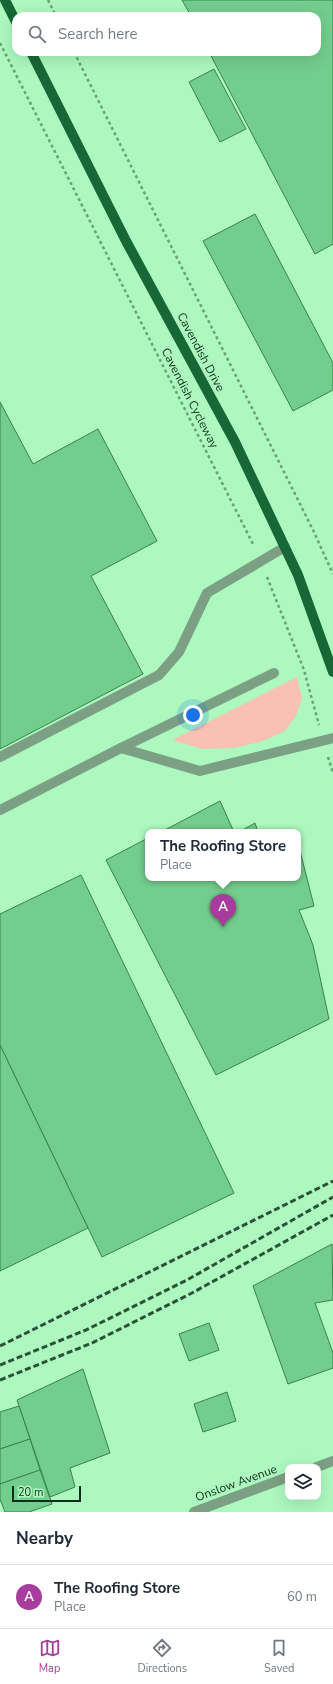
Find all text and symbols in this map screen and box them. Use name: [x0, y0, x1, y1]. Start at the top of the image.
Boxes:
search box: [12, 12, 321, 56]
icon: search: [26, 23, 48, 45]
text: Search here: [58, 24, 138, 44]
street label: Cavendish Drive: [173, 310, 229, 394]
street label: Cavendish Cycleway: [158, 345, 223, 452]
your location: [183, 705, 203, 725]
popup: [145, 829, 301, 881]
text: The Roofing Store: [160, 836, 286, 856]
text: Place: [160, 856, 192, 874]
pin: A: [210, 894, 236, 927]
street label: Onslow Avenue: [193, 1461, 279, 1505]
map controls: [285, 1464, 321, 1500]
button: layers: [285, 1464, 321, 1500]
scale bar: [12, 1484, 81, 1503]
text: 20 m: [18, 1485, 43, 1500]
text: Nearby: [16, 1527, 73, 1550]
text: The Roofing Store: [54, 1578, 180, 1598]
text: A: [24, 1588, 34, 1606]
text: 60 m: [287, 1588, 317, 1606]
text: Place: [54, 1598, 86, 1616]
tab: Map: [39, 1637, 61, 1676]
tab: Directions: [138, 1637, 187, 1676]
tab: Saved: [264, 1637, 294, 1676]

